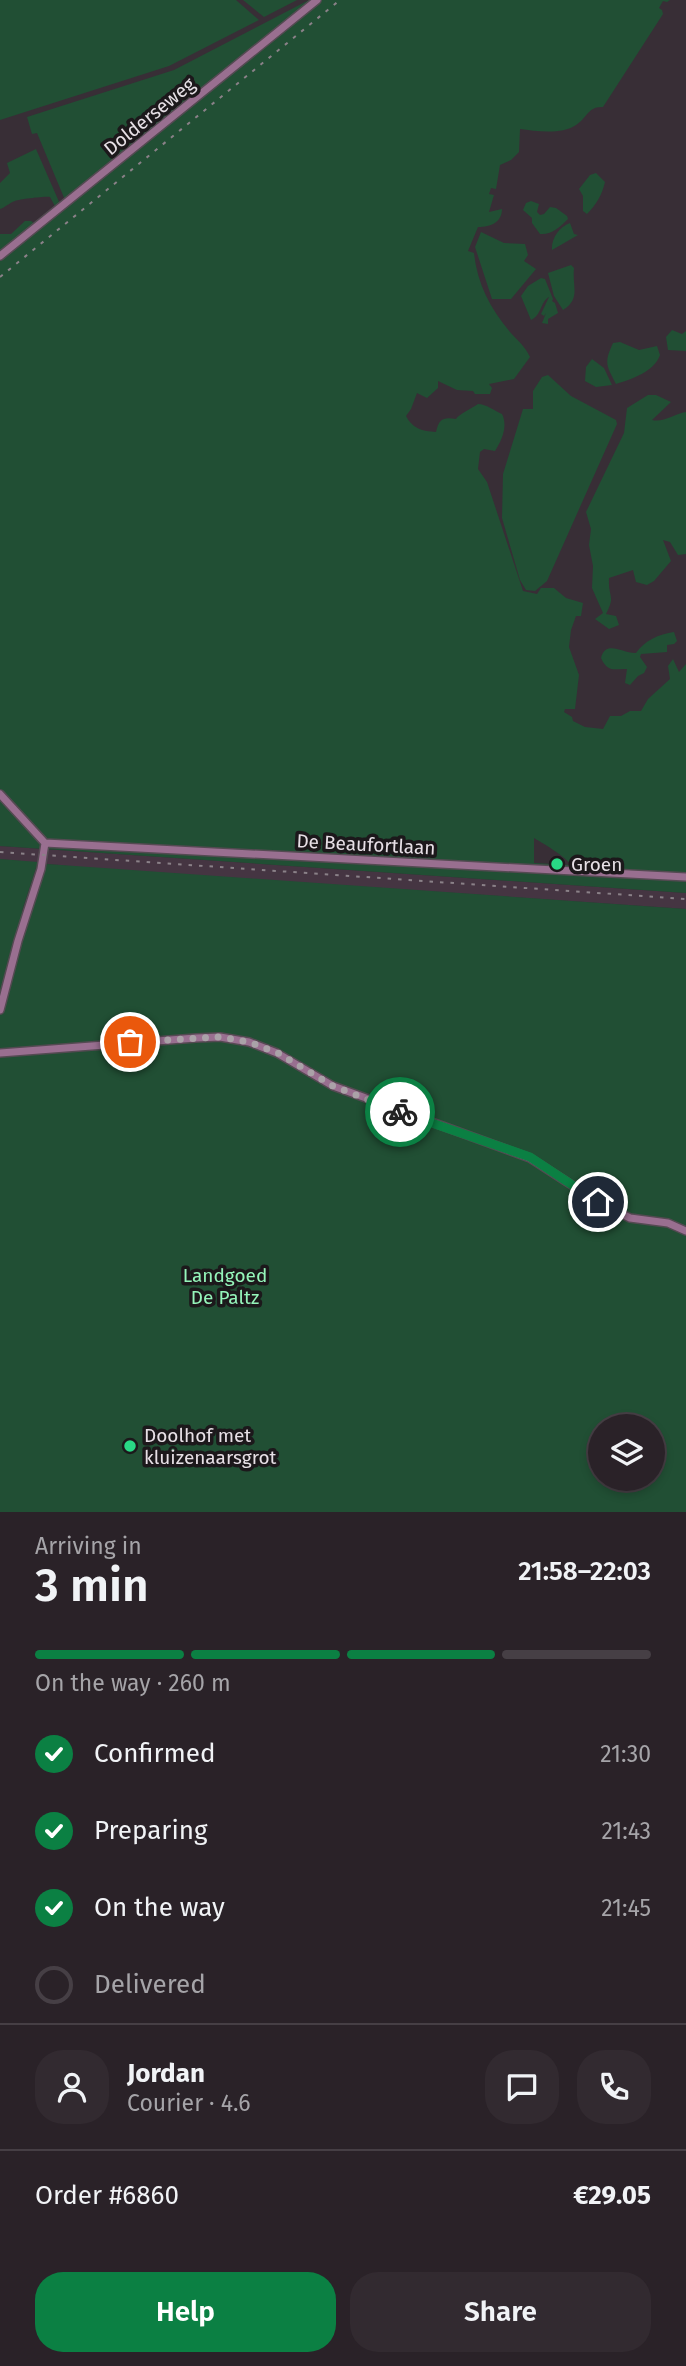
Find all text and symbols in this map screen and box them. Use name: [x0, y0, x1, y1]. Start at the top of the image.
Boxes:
street label: Dolderseweg: [99, 73, 200, 160]
street label: De Beaufortlaan: [296, 829, 436, 860]
place label: Groen: [571, 853, 622, 876]
marker: Groen: [549, 856, 565, 872]
pin: [100, 1012, 160, 1072]
icon: bag: [111, 1023, 149, 1061]
courier: [365, 1077, 435, 1147]
icon: bike: [381, 1093, 419, 1131]
pin: [568, 1172, 628, 1232]
icon: home: [579, 1183, 617, 1221]
park label: Landgoed De Paltz: [183, 1264, 267, 1309]
map controls: [588, 1414, 665, 1491]
button: layers: [588, 1414, 665, 1491]
place label: Doolhof met kluizenaarsgrot: [144, 1424, 277, 1469]
marker: Doolhof met kluizenaarsgrot: [122, 1438, 138, 1454]
text: Arriving in: [35, 1532, 142, 1560]
text: 21:58–22:03: [518, 1556, 651, 1587]
text: 3 min: [35, 1558, 149, 1613]
text: On the way · 260 m: [35, 1669, 231, 1697]
icon: check: [35, 1735, 73, 1773]
text: Confirmed: [94, 1738, 215, 1769]
text: 21:30: [600, 1740, 651, 1768]
icon: check: [35, 1812, 73, 1850]
text: Preparing: [94, 1815, 207, 1846]
text: 21:43: [602, 1817, 651, 1845]
icon: check: [35, 1889, 73, 1927]
text: On the way: [94, 1892, 225, 1923]
text: 21:45: [601, 1894, 651, 1922]
text: Delivered: [94, 1969, 206, 2000]
button: person: [35, 2050, 109, 2124]
button: chat: [485, 2050, 559, 2124]
button: phone: [577, 2050, 651, 2124]
text: Jordan: [127, 2058, 205, 2089]
text: Courier · 4.6: [127, 2089, 251, 2117]
text: Order #6860: [35, 2180, 179, 2211]
text: €29.05: [573, 2180, 651, 2211]
button: Help: [35, 2272, 336, 2352]
button: Share: [350, 2272, 651, 2352]

